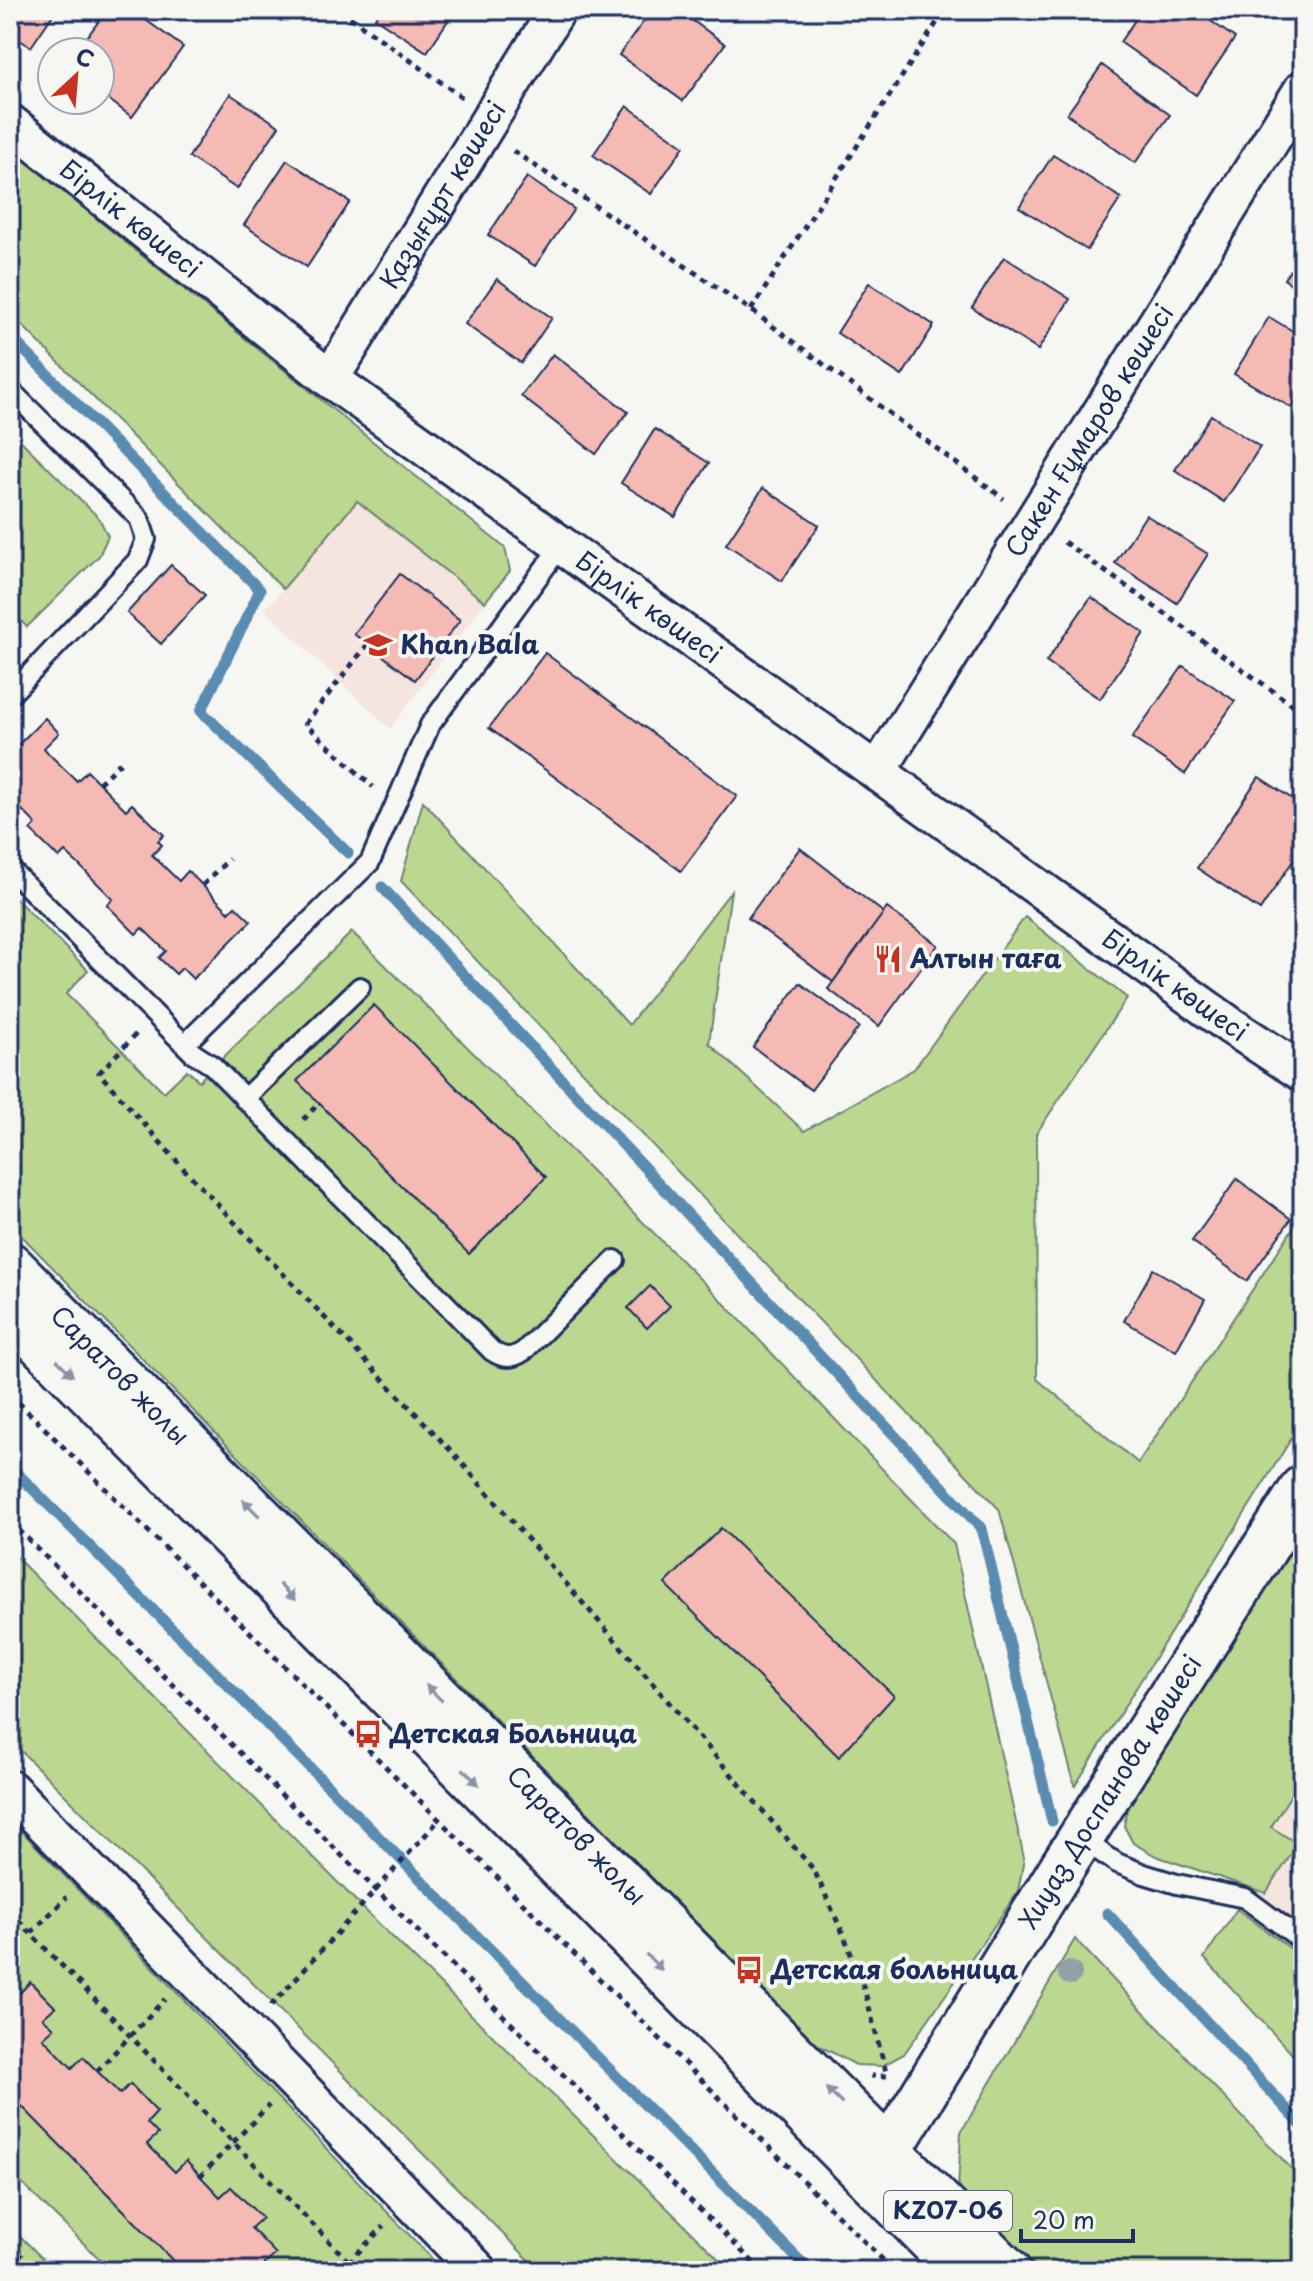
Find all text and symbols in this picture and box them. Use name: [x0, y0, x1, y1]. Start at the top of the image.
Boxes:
north arrow: [36, 36, 116, 116]
text: С: [71, 38, 100, 75]
street label: Қазығұрт көшесі: [369, 93, 515, 296]
street label: Бірлік көшесі: [52, 149, 210, 287]
street label: Сакен Ғұмаров көшесі: [995, 296, 1182, 564]
street label: Бірлік көшесі: [568, 541, 730, 672]
place label: Khan Bala: [400, 624, 539, 663]
school or university icon: Khan Bala: [363, 630, 393, 660]
street label: Бірлік көшесі: [1095, 919, 1256, 1050]
place label: Алтын таға: [909, 938, 1062, 977]
restaurant icon: Алтын таға: [873, 944, 903, 974]
street label: Саратов жолы: [42, 1296, 200, 1454]
one-way arrow: [55, 1358, 74, 1377]
one-way arrow: [242, 1499, 261, 1518]
one-way arrow: [278, 1583, 297, 1602]
street label: Хиуаз Доспанова көшесі: [1008, 1646, 1210, 1936]
one-way arrow: [425, 1684, 444, 1703]
place label: Детская Больница: [389, 1713, 637, 1752]
bus stop icon: Детская Больница: [353, 1719, 383, 1749]
street label: Саратов жолы: [499, 1756, 656, 1914]
one-way arrow: [461, 1767, 479, 1786]
place label: Детская больница: [770, 1949, 1018, 1988]
one-way arrow: [644, 1952, 662, 1971]
bus stop icon: Детская больница: [734, 1955, 764, 1985]
one-way arrow: [825, 2087, 844, 2106]
road number: KZ07-06: [884, 2191, 1012, 2231]
scale bar: [1021, 2193, 1133, 2243]
text: 20 m: [1033, 2201, 1095, 2237]

